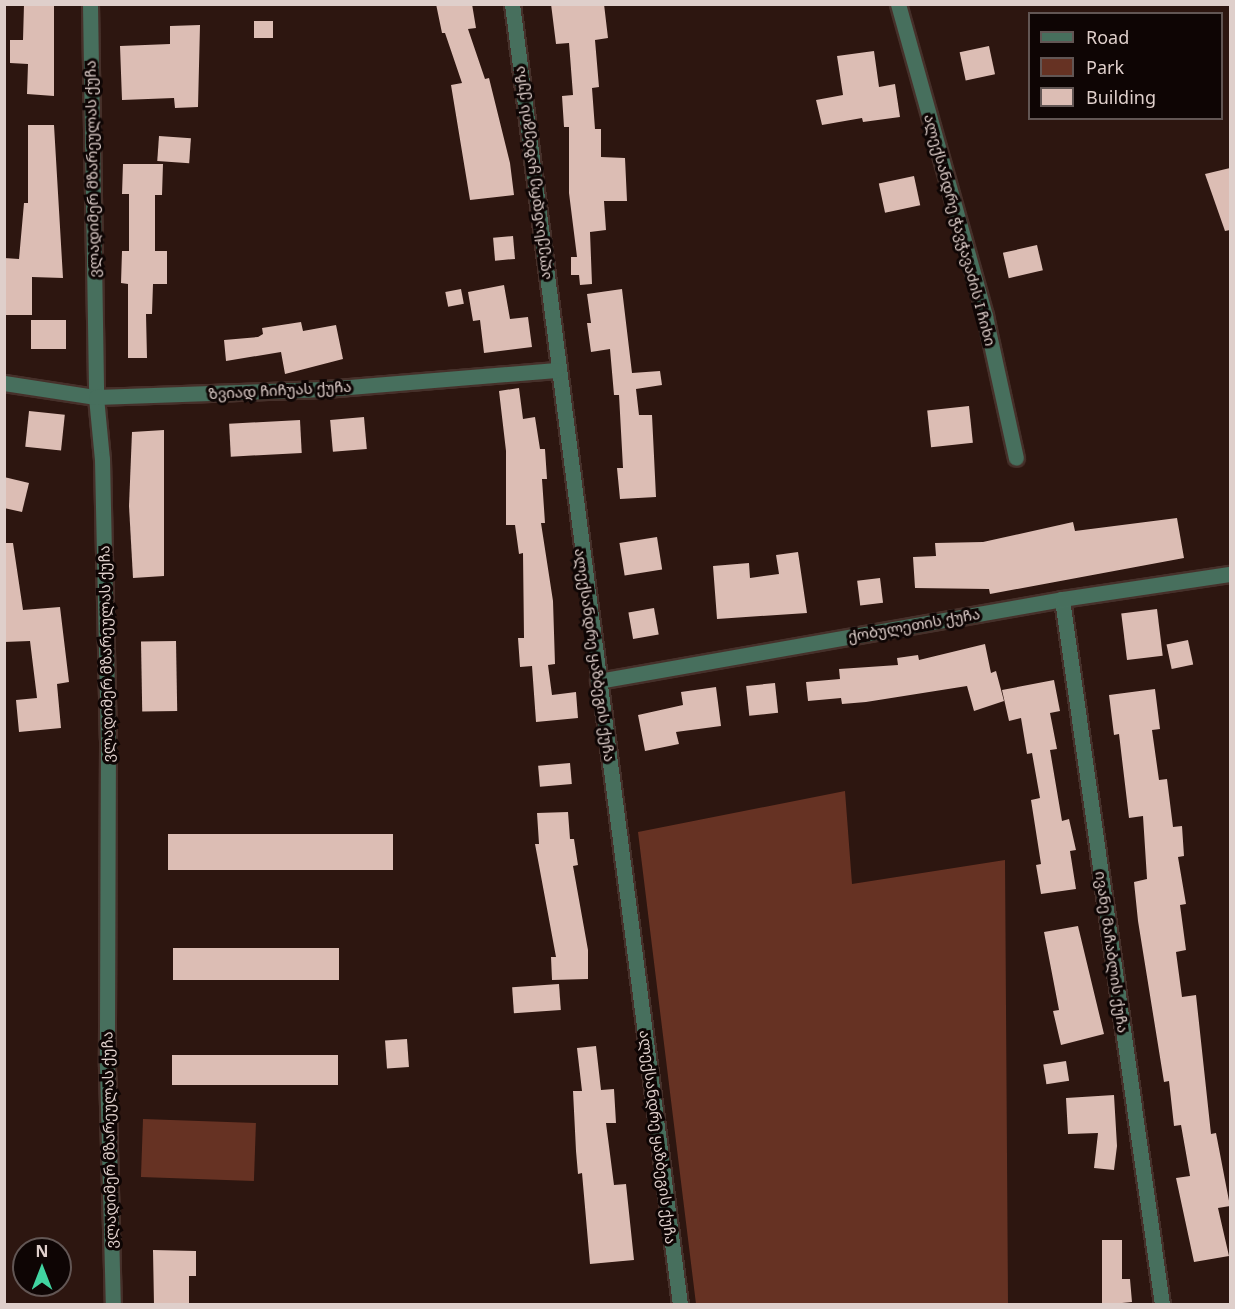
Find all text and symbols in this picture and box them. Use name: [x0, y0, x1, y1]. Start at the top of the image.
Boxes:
legend: [1028, 12, 1223, 120]
text: Road: [1086, 25, 1129, 49]
text: Park: [1086, 55, 1124, 79]
street label: ვლადიმერ მზარეულას ქუჩა: [81, 60, 103, 278]
street label: ალექსანდრე ყაზბეგის ქუჩა: [510, 65, 554, 281]
text: Building: [1086, 85, 1156, 109]
street label: ალექსანდრე ჭავჭავაძის I ჩიხი: [920, 112, 1000, 348]
street label: ზვიად ჩიჩუას ქუჩა: [208, 377, 352, 403]
street label: ვლადიმერ მზარეულას ქუჩა: [95, 545, 117, 763]
street label: ალექსანდრე ყაზბეგის ქუჩა: [571, 547, 619, 763]
street label: ქობულეთის ქუჩა: [847, 605, 981, 645]
street label: ივანე მაჩაბლის ქუჩა: [1092, 870, 1132, 1034]
street label: ალექსანდრე ყაზბეგის ქუჩა: [636, 1029, 680, 1245]
street label: ვლადიმერ მზარეულას ქუჩა: [98, 1031, 120, 1249]
north arrow: [12, 1237, 72, 1297]
text: N: [36, 1240, 48, 1262]

